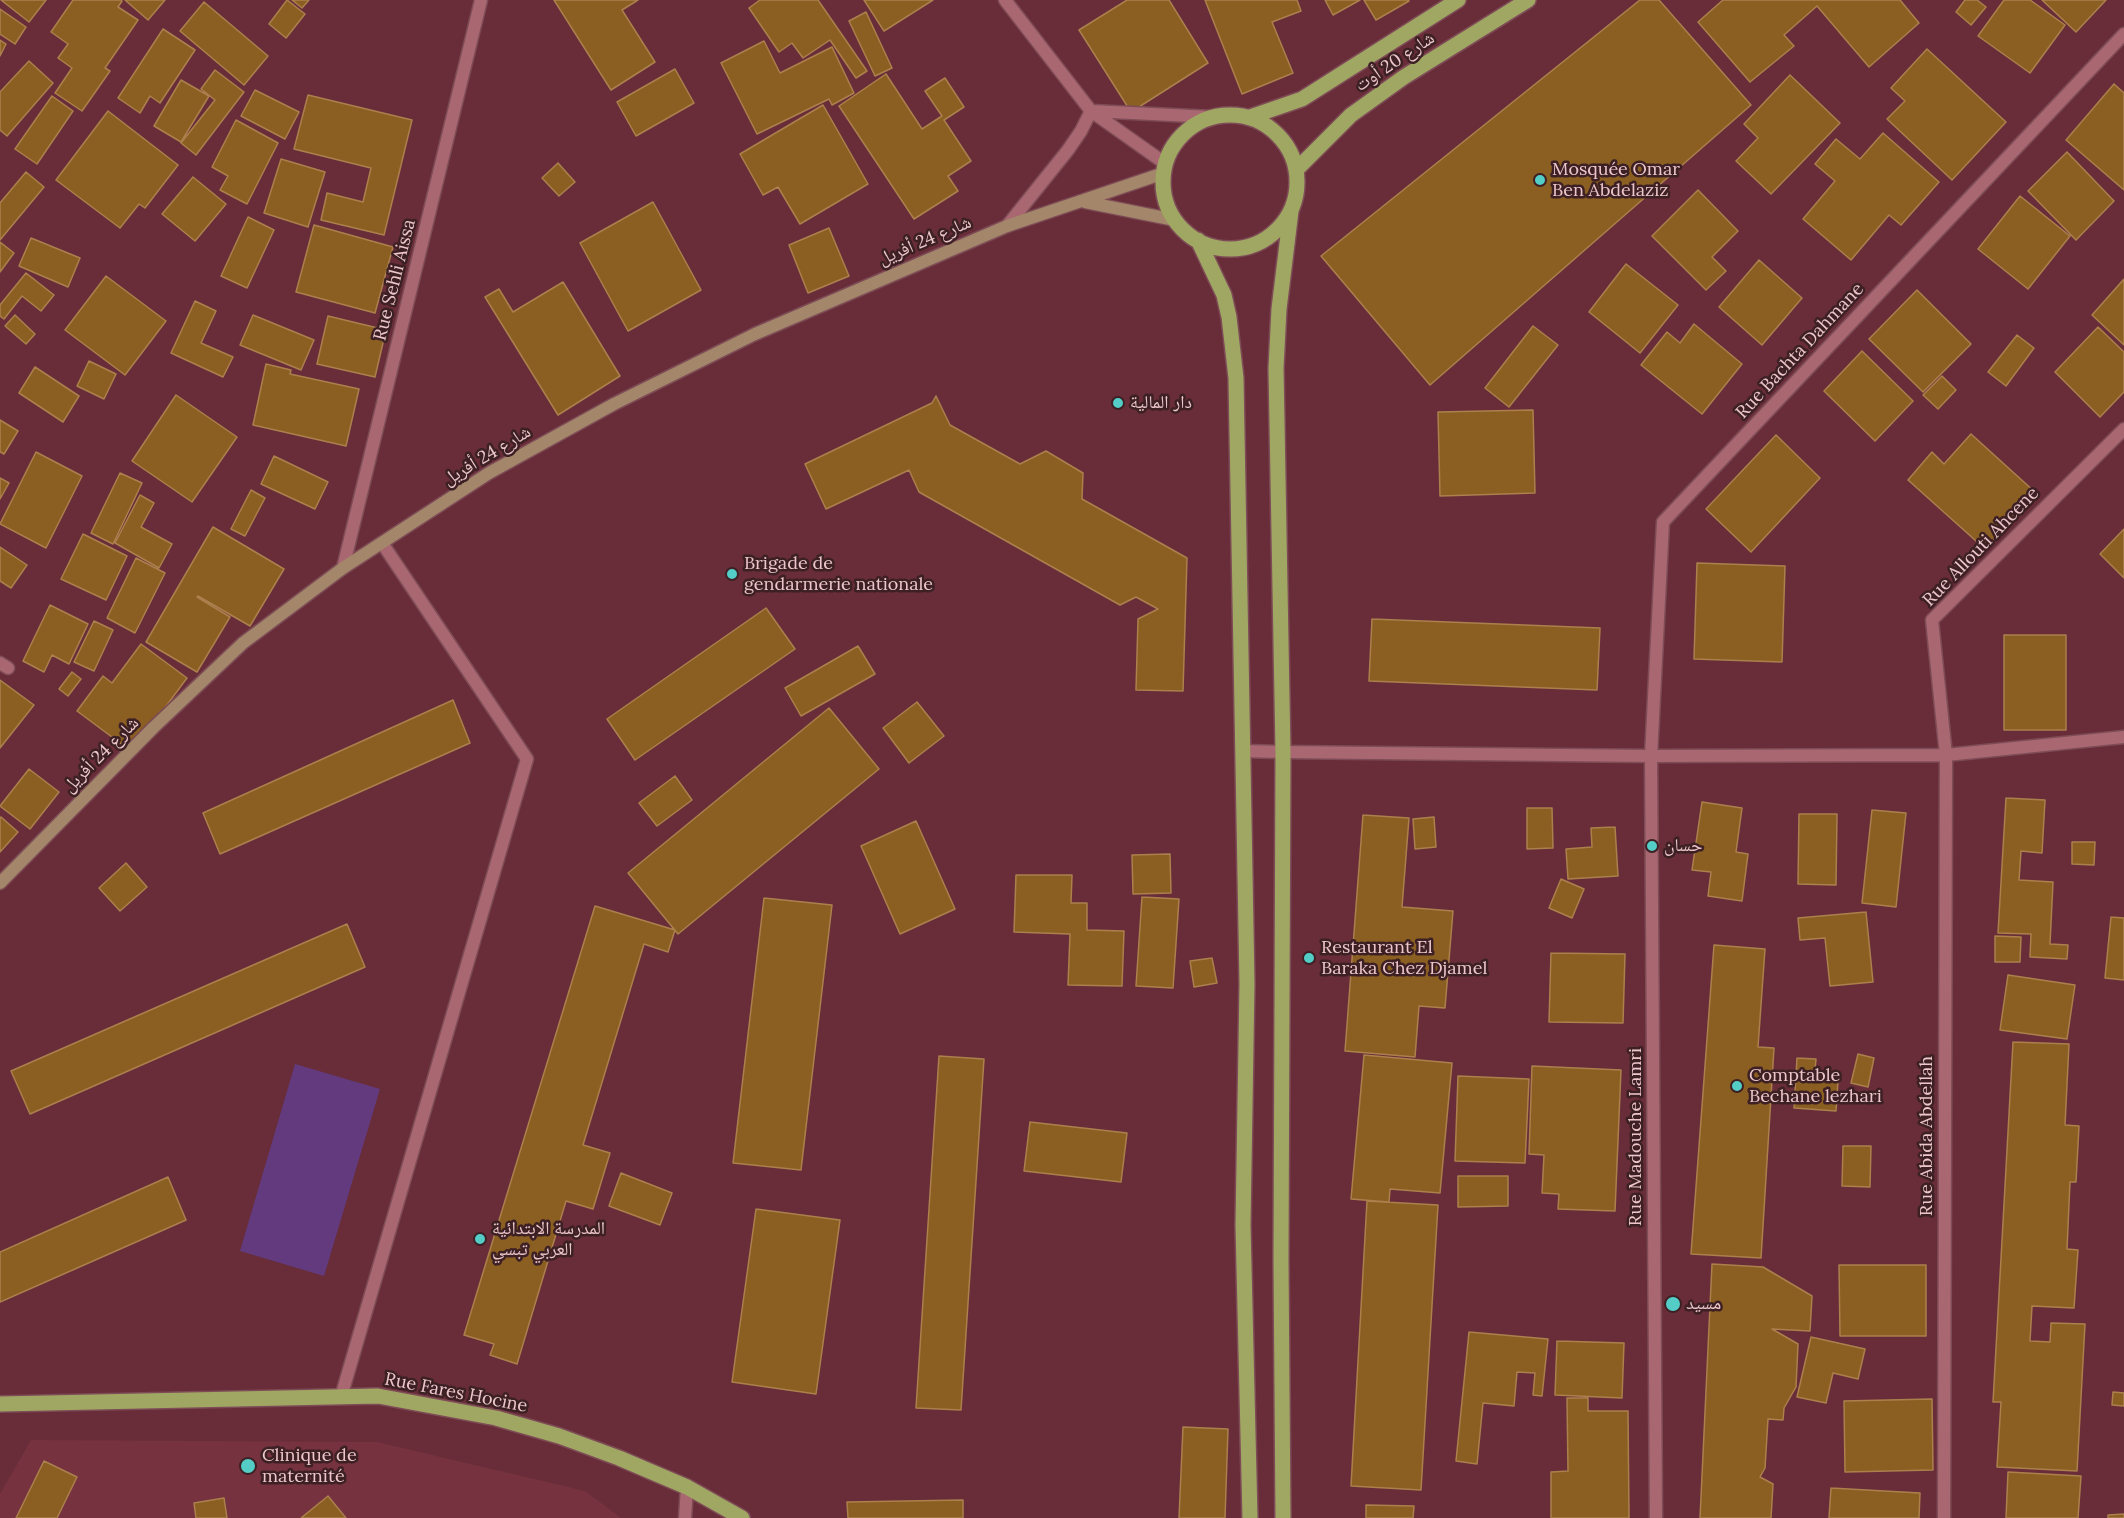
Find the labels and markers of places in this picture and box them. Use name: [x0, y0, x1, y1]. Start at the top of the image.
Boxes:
place label: Mosquée Omar Ben Abdelaziz: [1552, 159, 1680, 201]
marker: Mosquée Omar Ben Abdelaziz: [1533, 173, 1547, 187]
place label: دار المالية: [1130, 392, 1192, 414]
marker: دار المالية: [1111, 396, 1125, 410]
place label: Brigade de gendarmerie nationale: [744, 553, 933, 596]
marker: Brigade de gendarmerie nationale: [725, 567, 739, 581]
place label: حسان: [1664, 835, 1702, 857]
marker: حسان: [1645, 839, 1659, 853]
place label: Restaurant El Baraka Chez Djamel: [1321, 937, 1487, 980]
marker: Restaurant El Baraka Chez Djamel: [1302, 951, 1316, 965]
place label: Comptable Bechane lezhari: [1749, 1065, 1882, 1108]
marker: Comptable Bechane lezhari: [1730, 1079, 1744, 1093]
place label: المدرسة الابتدائية العربي تبسي: [492, 1218, 605, 1260]
marker: المدرسة الابتدائية العربي تبسي: [473, 1232, 487, 1246]
place label: مسيد: [1686, 1293, 1721, 1315]
marker: مسيد: [1664, 1295, 1682, 1313]
place label: Clinique de maternité: [262, 1445, 357, 1488]
marker: Clinique de maternité: [239, 1457, 257, 1475]

